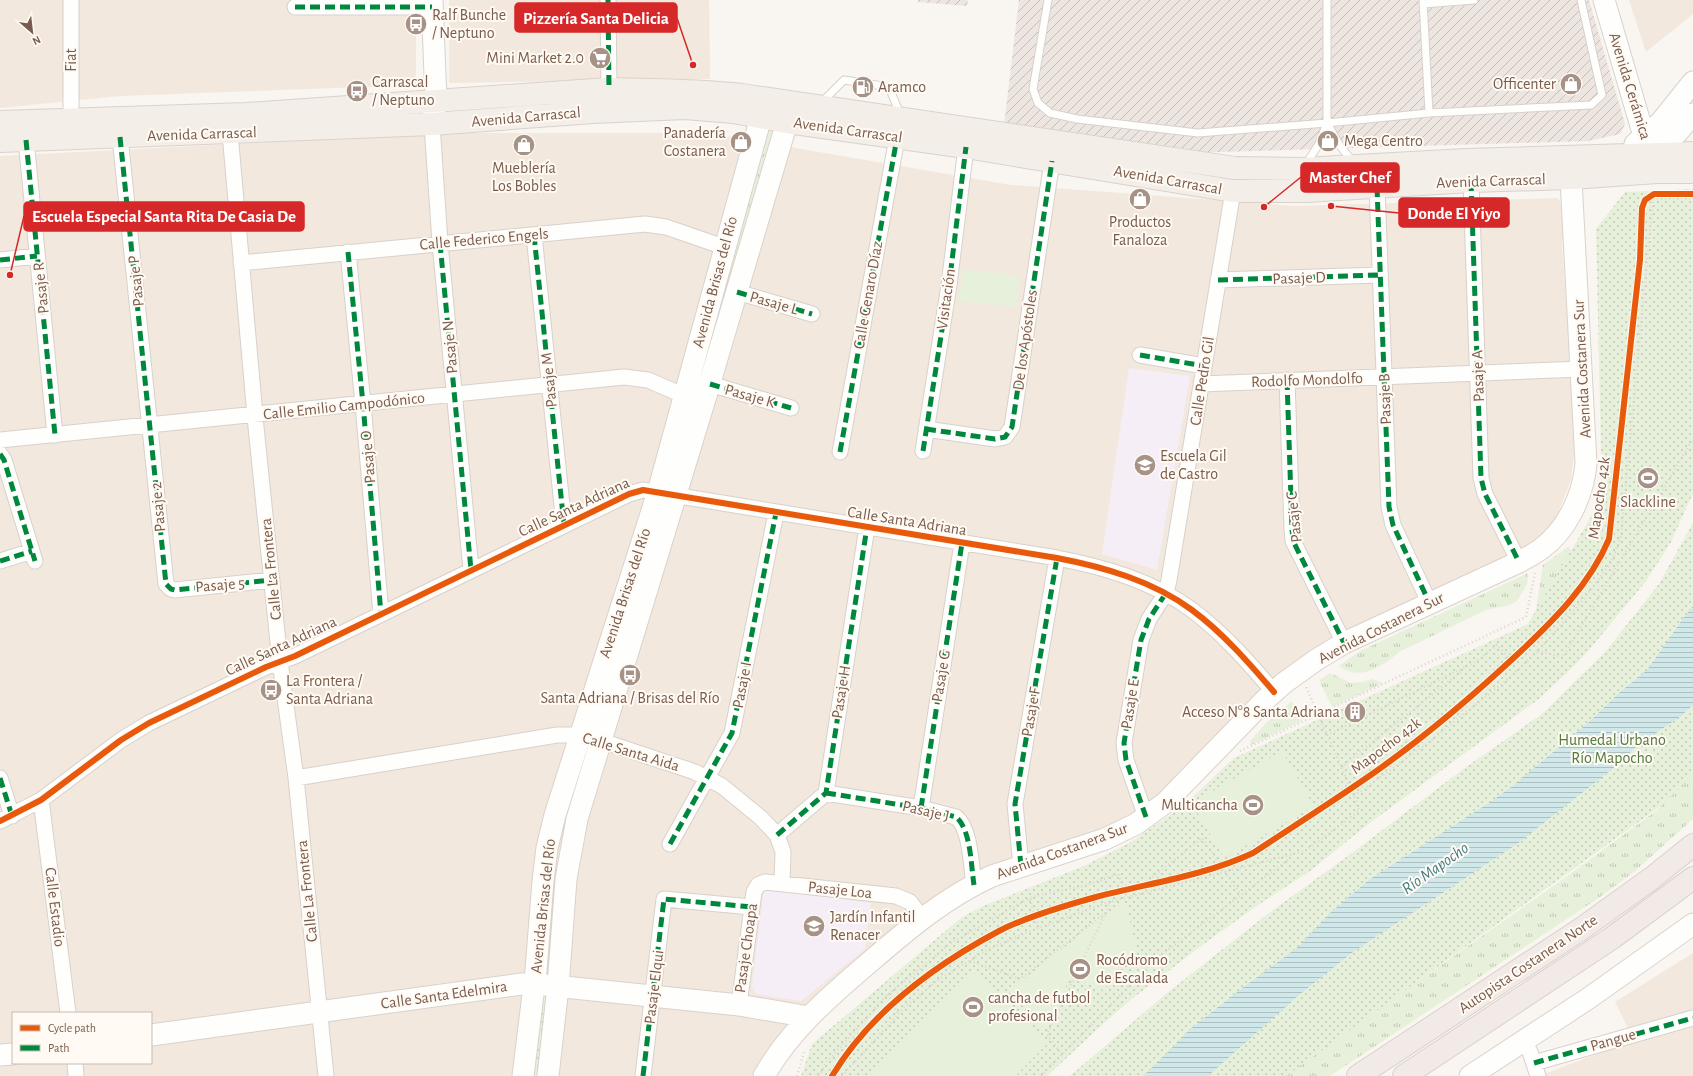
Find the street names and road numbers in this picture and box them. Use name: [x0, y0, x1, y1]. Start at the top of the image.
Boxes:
street label: Avenida Cerámica: [1606, 31, 1654, 141]
street label: Fiat: [63, 48, 79, 72]
street label: Avenida Carrascal: [471, 104, 581, 130]
street label: Avenida Carrascal: [793, 114, 903, 146]
street label: Avenida Carrascal: [147, 124, 257, 144]
street label: Avenida Carrascal: [1113, 163, 1223, 197]
street label: Avenida Carrascal: [1436, 171, 1546, 191]
street label: Avenida Brisas del Río: [690, 214, 740, 350]
street label: Calle Federico Engels: [419, 225, 549, 253]
street label: Calle Genaro Díaz: [851, 239, 885, 350]
street label: Pasaje P: [125, 255, 148, 307]
street label: Pasaje R: [30, 261, 53, 315]
street label: Visitación: [934, 268, 958, 330]
street label: Pasaje D: [1272, 269, 1326, 288]
street label: Pasaje L: [748, 288, 800, 319]
street label: De los Apóstoles: [1010, 289, 1040, 391]
street label: Avenida Costanera Sur: [1570, 298, 1594, 439]
street label: Pasaje N: [440, 319, 461, 374]
street label: Calle Pedro Gil: [1187, 335, 1217, 427]
street label: Pasaje A: [1469, 350, 1488, 402]
street label: Pasaje M: [538, 351, 561, 408]
street label: Rodolfo Mondolfo: [1251, 370, 1363, 390]
street label: Pasaje B: [1376, 373, 1395, 425]
street label: Pasaje K: [723, 381, 777, 412]
street label: Calle Emilio Campodónico: [262, 390, 426, 422]
street label: Pasaje O: [358, 430, 379, 484]
street label: Mapocho 42k: [1585, 455, 1613, 540]
street label: Calle Santa Adriana: [516, 474, 632, 540]
street label: Pasaje 2: [148, 481, 169, 533]
street label: Pasaje C: [1283, 491, 1306, 543]
street label: Calle Santa Adriana: [846, 504, 968, 538]
street label: Calle La Frontera: [258, 517, 284, 621]
street label: Avenida Brisas del Río: [596, 526, 654, 660]
street label: Pasaje 5: [195, 575, 245, 596]
street label: Avenida Costanera Sur: [1316, 589, 1447, 667]
street label: Calle Santa Adriana: [223, 613, 339, 679]
street label: Pasaje G: [929, 649, 954, 703]
street label: Pasaje I: [730, 660, 755, 710]
street label: Pasaje H: [829, 664, 854, 720]
street label: Pasaje E: [1118, 677, 1143, 730]
street label: Pasaje F: [1019, 685, 1044, 738]
street label: Mapocho 42k: [1348, 714, 1425, 777]
street label: Calle Santa Aida: [581, 730, 681, 774]
street label: Pasaje J: [901, 798, 951, 825]
street label: Avenida Costanera Sur: [994, 819, 1131, 882]
street label: Avenida Brisas del Río: [528, 838, 558, 974]
street label: Calle La Frontera: [294, 839, 320, 943]
street label: Calle Estadio: [42, 866, 68, 948]
street label: Pasaje Loa: [807, 879, 873, 902]
street label: Pasaje Choapa: [732, 902, 761, 994]
street label: Autopista Costanera Norte: [1456, 912, 1600, 1016]
street label: Pasaje Elqui: [642, 949, 667, 1025]
street label: Calle Santa Edelmira: [380, 978, 508, 1012]
street label: Pangue: [1588, 1026, 1638, 1054]

